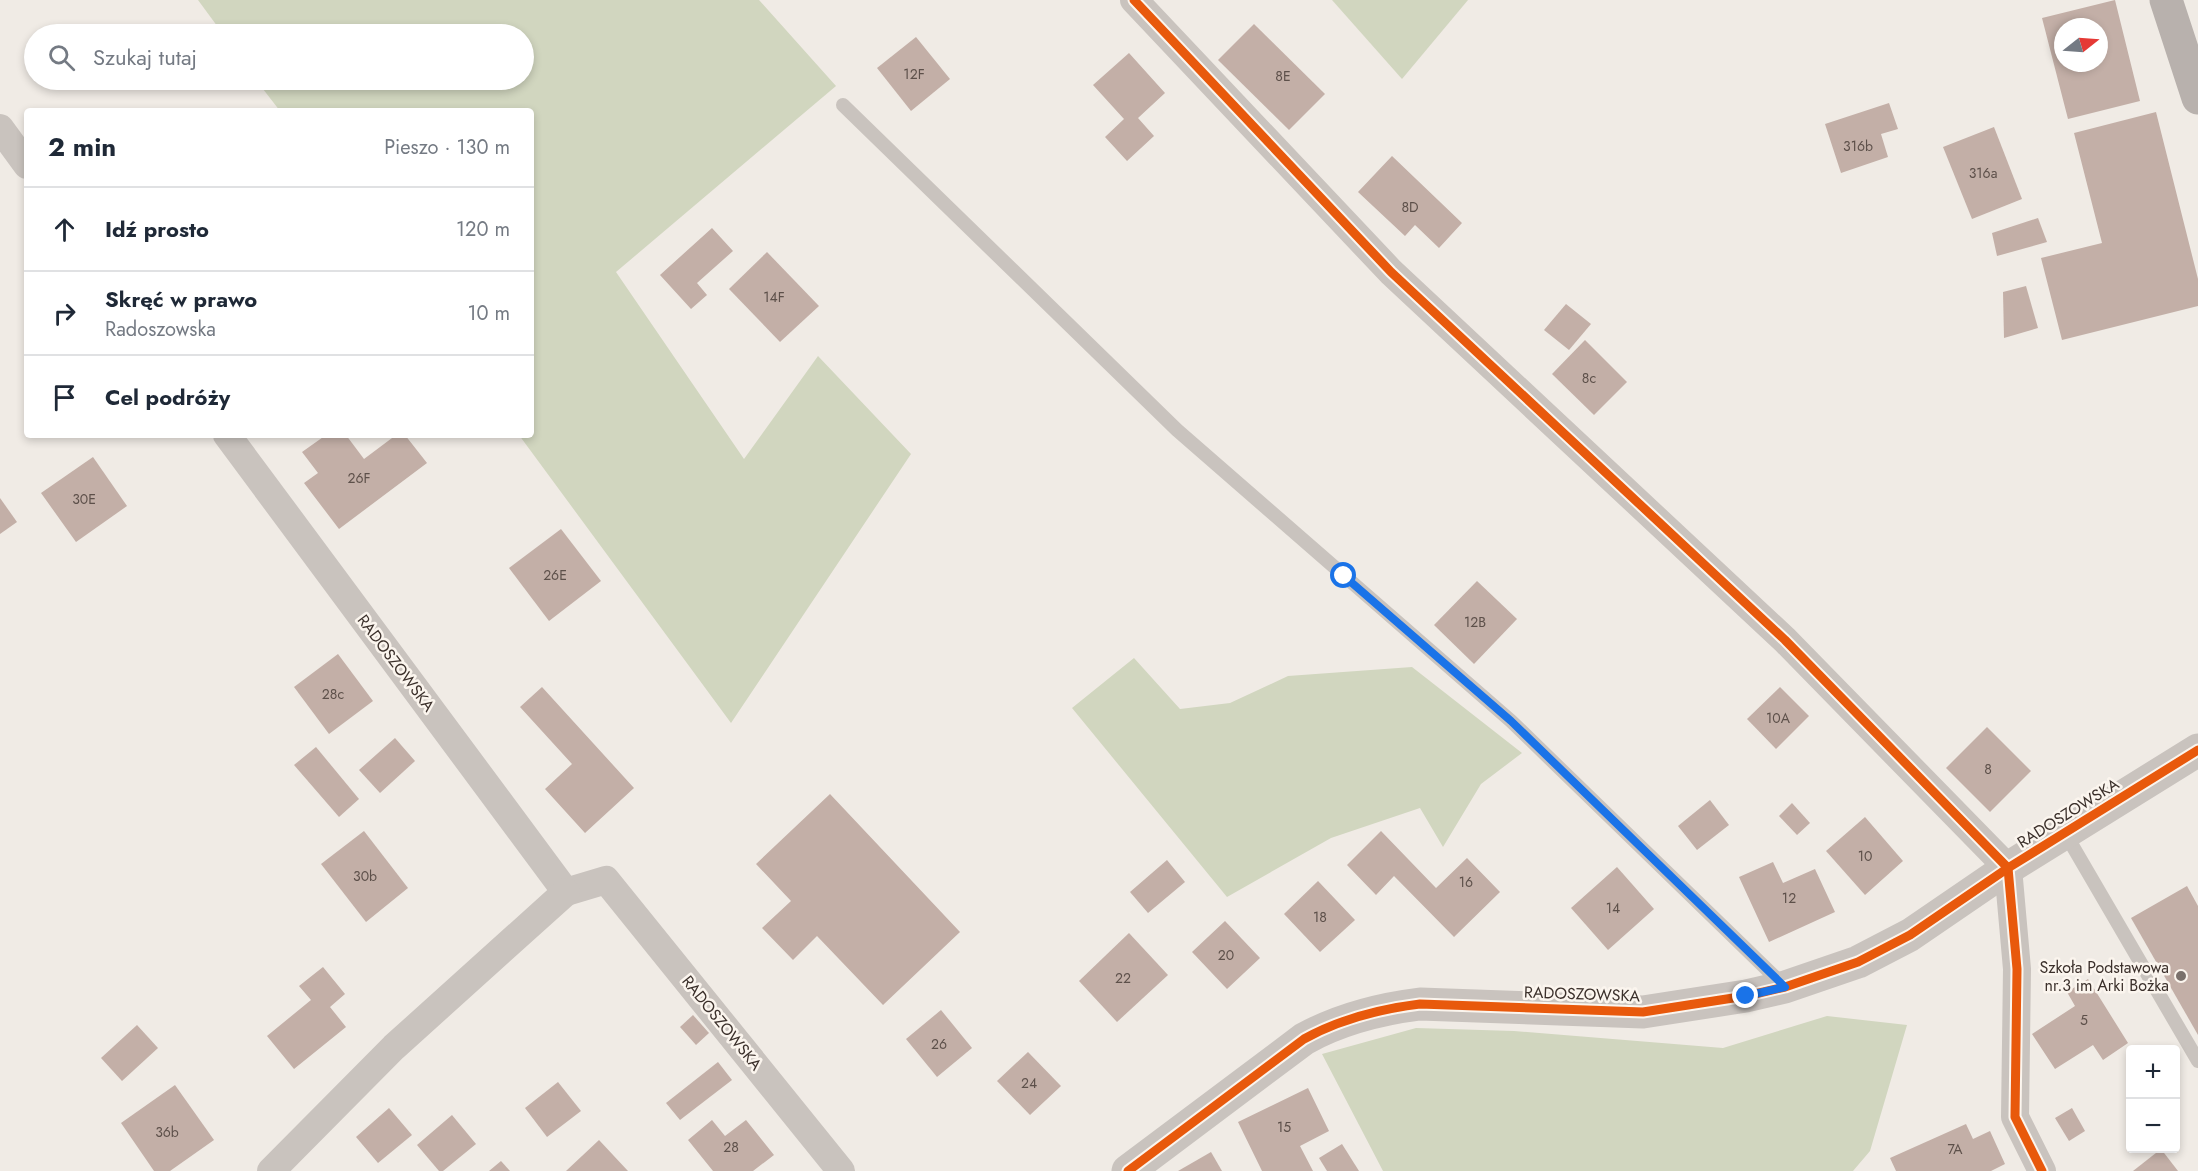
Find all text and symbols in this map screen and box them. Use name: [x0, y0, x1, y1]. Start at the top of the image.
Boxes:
north arrow: [2054, 18, 2108, 72]
search box: [24, 24, 534, 90]
icon: search: [45, 41, 78, 74]
text: Szukaj tutaj: [93, 41, 197, 73]
house number: 12F: [903, 64, 925, 84]
house number: 8E: [1275, 66, 1291, 86]
text: 2 min: [48, 128, 116, 166]
text: Pieszo · 130 m: [384, 133, 510, 162]
house number: 316b: [1843, 136, 1873, 156]
house number: 316a: [1969, 163, 1997, 183]
house number: 8D: [1401, 197, 1419, 217]
icon: ahead: [48, 213, 81, 246]
text: Idź prosto: [105, 213, 209, 245]
text: 120 m: [456, 215, 510, 244]
text: Skręć w prawo: [105, 283, 257, 315]
house number: 14F: [763, 287, 785, 307]
icon: right: [48, 297, 81, 330]
text: 10 m: [467, 299, 510, 328]
text: Radoszowska: [105, 315, 216, 344]
house number: 8c: [1582, 368, 1596, 388]
icon: arrive: [48, 381, 81, 414]
text: Cel podróży: [105, 381, 230, 413]
house number: 26F: [347, 468, 371, 488]
house number: 30E: [72, 489, 96, 509]
route start: [1330, 562, 1356, 588]
house number: 26E: [543, 565, 567, 585]
street label: RADOSZOWSKA: [352, 610, 440, 717]
house number: 12B: [1464, 612, 1486, 632]
house number: 28c: [322, 684, 344, 704]
house number: 10A: [1766, 708, 1791, 728]
house number: 8: [1984, 759, 1992, 779]
street label: RADOSZOWSKA: [2013, 772, 2124, 854]
house number: 10: [1858, 846, 1872, 866]
house number: 30b: [353, 866, 377, 886]
house number: 16: [1459, 872, 1473, 892]
house number: 12: [1782, 888, 1796, 908]
house number: 14: [1606, 898, 1620, 918]
house number: 18: [1313, 907, 1327, 927]
house number: 20: [1218, 945, 1234, 965]
place label: Szkoła Podstawowa nr.3 im Arki Bożka: [2039, 956, 2169, 997]
house number: 22: [1115, 968, 1131, 988]
marker: Szkoła Podstawowa nr.3 im Arki Bożka: [2174, 969, 2188, 983]
street label: RADOSZOWSKA: [677, 971, 768, 1076]
street label: RADOSZOWSKA: [1524, 980, 1641, 1008]
route end: [1732, 982, 1758, 1008]
house number: 5: [2080, 1010, 2088, 1030]
house number: 26: [931, 1034, 947, 1054]
map controls: [2126, 1045, 2180, 1153]
button: +: [2126, 1045, 2180, 1099]
house number: 24: [1021, 1073, 1037, 1093]
button: −: [2126, 1099, 2180, 1153]
house number: 15: [1277, 1117, 1291, 1137]
house number: 36b: [155, 1122, 179, 1142]
house number: 28: [723, 1137, 739, 1157]
house number: 7A: [1947, 1139, 1963, 1159]

